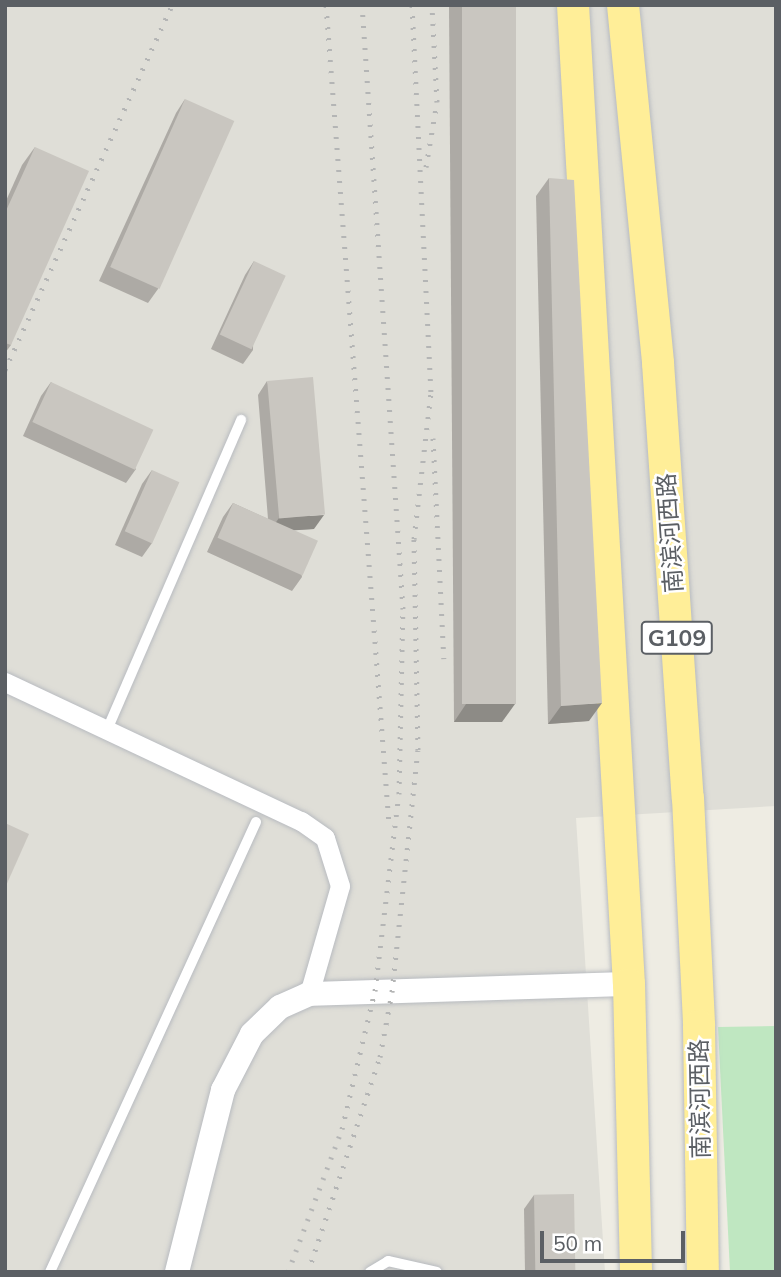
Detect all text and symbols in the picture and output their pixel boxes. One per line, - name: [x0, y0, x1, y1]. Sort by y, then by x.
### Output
- street label: 南滨河西路: [651, 472, 689, 594]
- road number: G109: [640, 618, 714, 658]
- street label: 南滨河西路: [685, 1039, 715, 1159]
- scale bar: [543, 1218, 688, 1262]
- text: 50 m: [553, 1230, 602, 1256]

